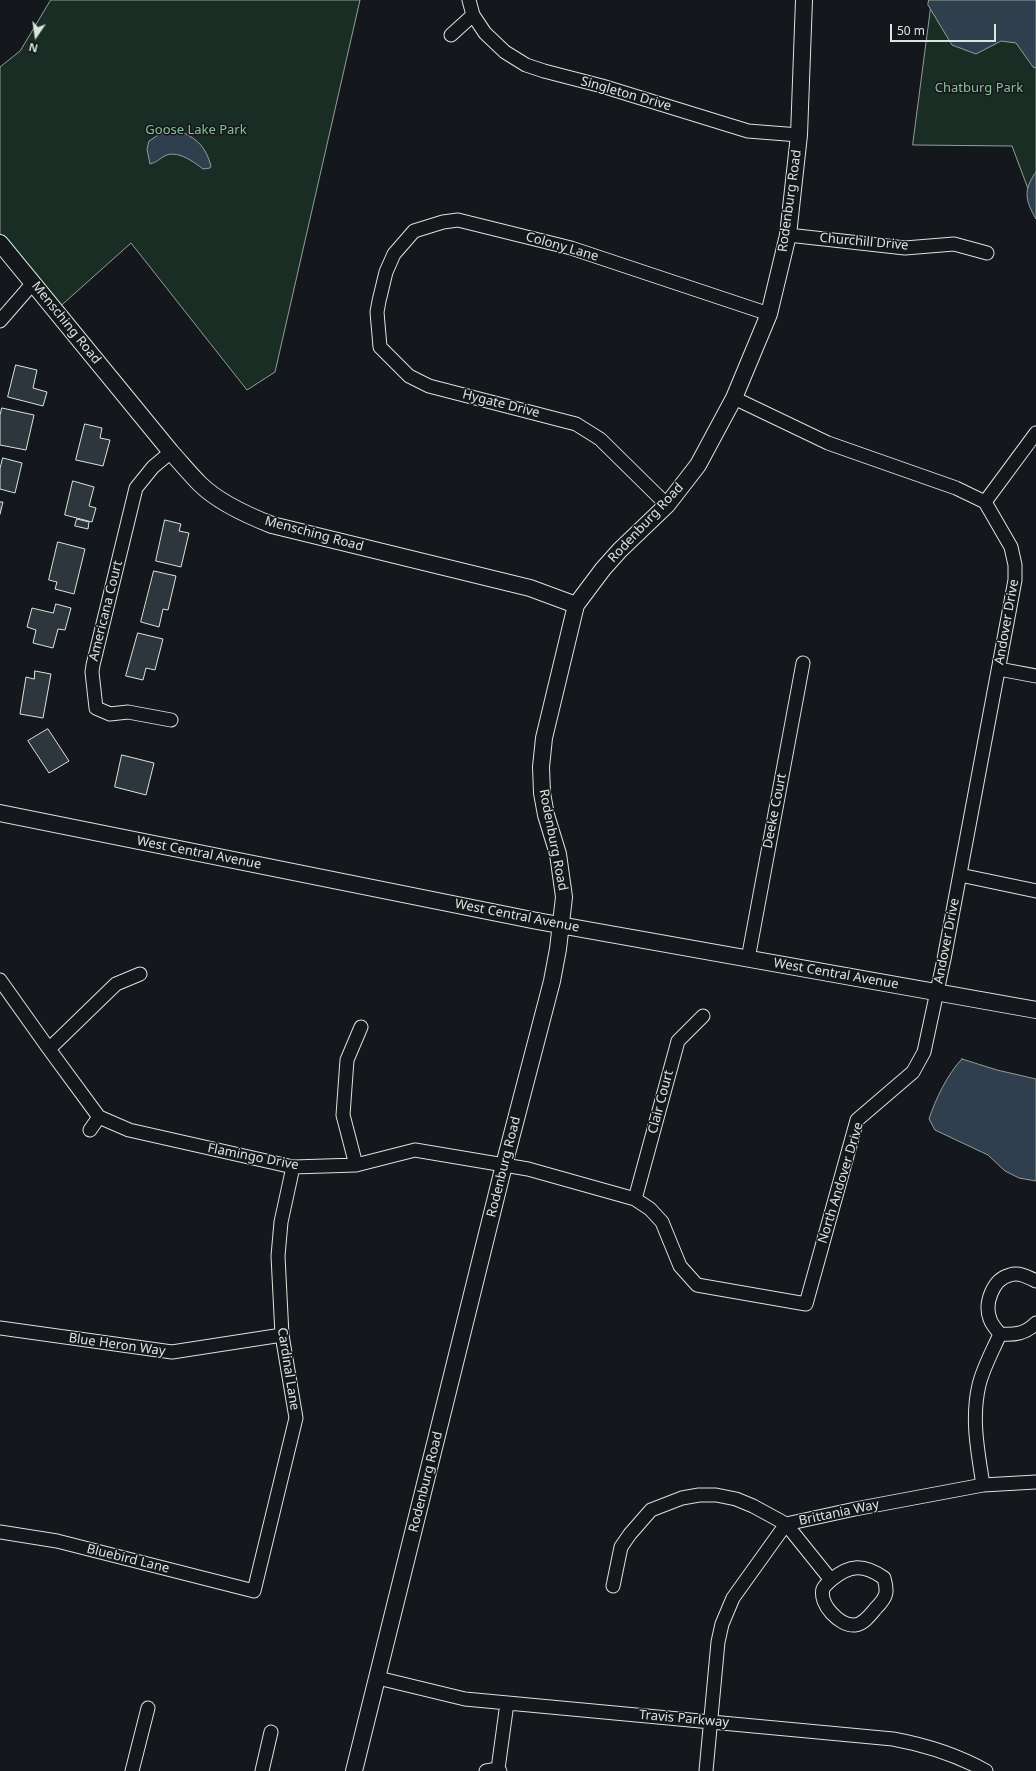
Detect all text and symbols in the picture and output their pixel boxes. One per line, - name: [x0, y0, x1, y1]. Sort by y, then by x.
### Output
- north arrow: [16, 16, 56, 56]
- scale bar: [892, 16, 998, 42]
- text: 50 m: [897, 22, 925, 39]
- text: N: [27, 40, 39, 56]
- street label: Singleton Drive: [579, 74, 673, 114]
- park label: Chatburg Park: [935, 80, 1023, 96]
- park label: Goose Lake Park: [145, 122, 247, 138]
- street label: Rodenburg Road: [775, 149, 805, 253]
- street label: Colony Lane: [524, 229, 600, 265]
- street label: Churchill Drive: [819, 230, 909, 254]
- street label: Mensching Road: [28, 279, 104, 367]
- street label: Hygate Drive: [461, 387, 541, 421]
- street label: Rodenburg Road: [605, 480, 687, 566]
- street label: Mensching Road: [263, 513, 365, 555]
- street label: Americana Court: [86, 559, 126, 663]
- street label: Andover Drive: [992, 578, 1022, 666]
- street label: Deeke Court: [760, 772, 790, 850]
- street label: Rodenburg Road: [535, 788, 571, 892]
- street label: West Central Avenue: [135, 833, 263, 873]
- street label: West Central Avenue: [453, 896, 581, 936]
- street label: Andover Drive: [931, 897, 963, 985]
- street label: West Central Avenue: [772, 955, 900, 993]
- street label: Clair Court: [645, 1069, 677, 1135]
- street label: Rodenburg Road: [484, 1115, 524, 1219]
- street label: North Andover Drive: [815, 1120, 867, 1246]
- street label: Flamingo Drive: [206, 1141, 300, 1173]
- street label: Cardinal Lane: [274, 1327, 302, 1411]
- street label: Blue Heron Way: [68, 1330, 166, 1360]
- street label: Rodenburg Road: [406, 1430, 446, 1534]
- street label: Brittania Way: [797, 1497, 881, 1529]
- street label: Bluebird Lane: [85, 1541, 171, 1577]
- street label: Travis Parkway: [638, 1707, 730, 1731]

